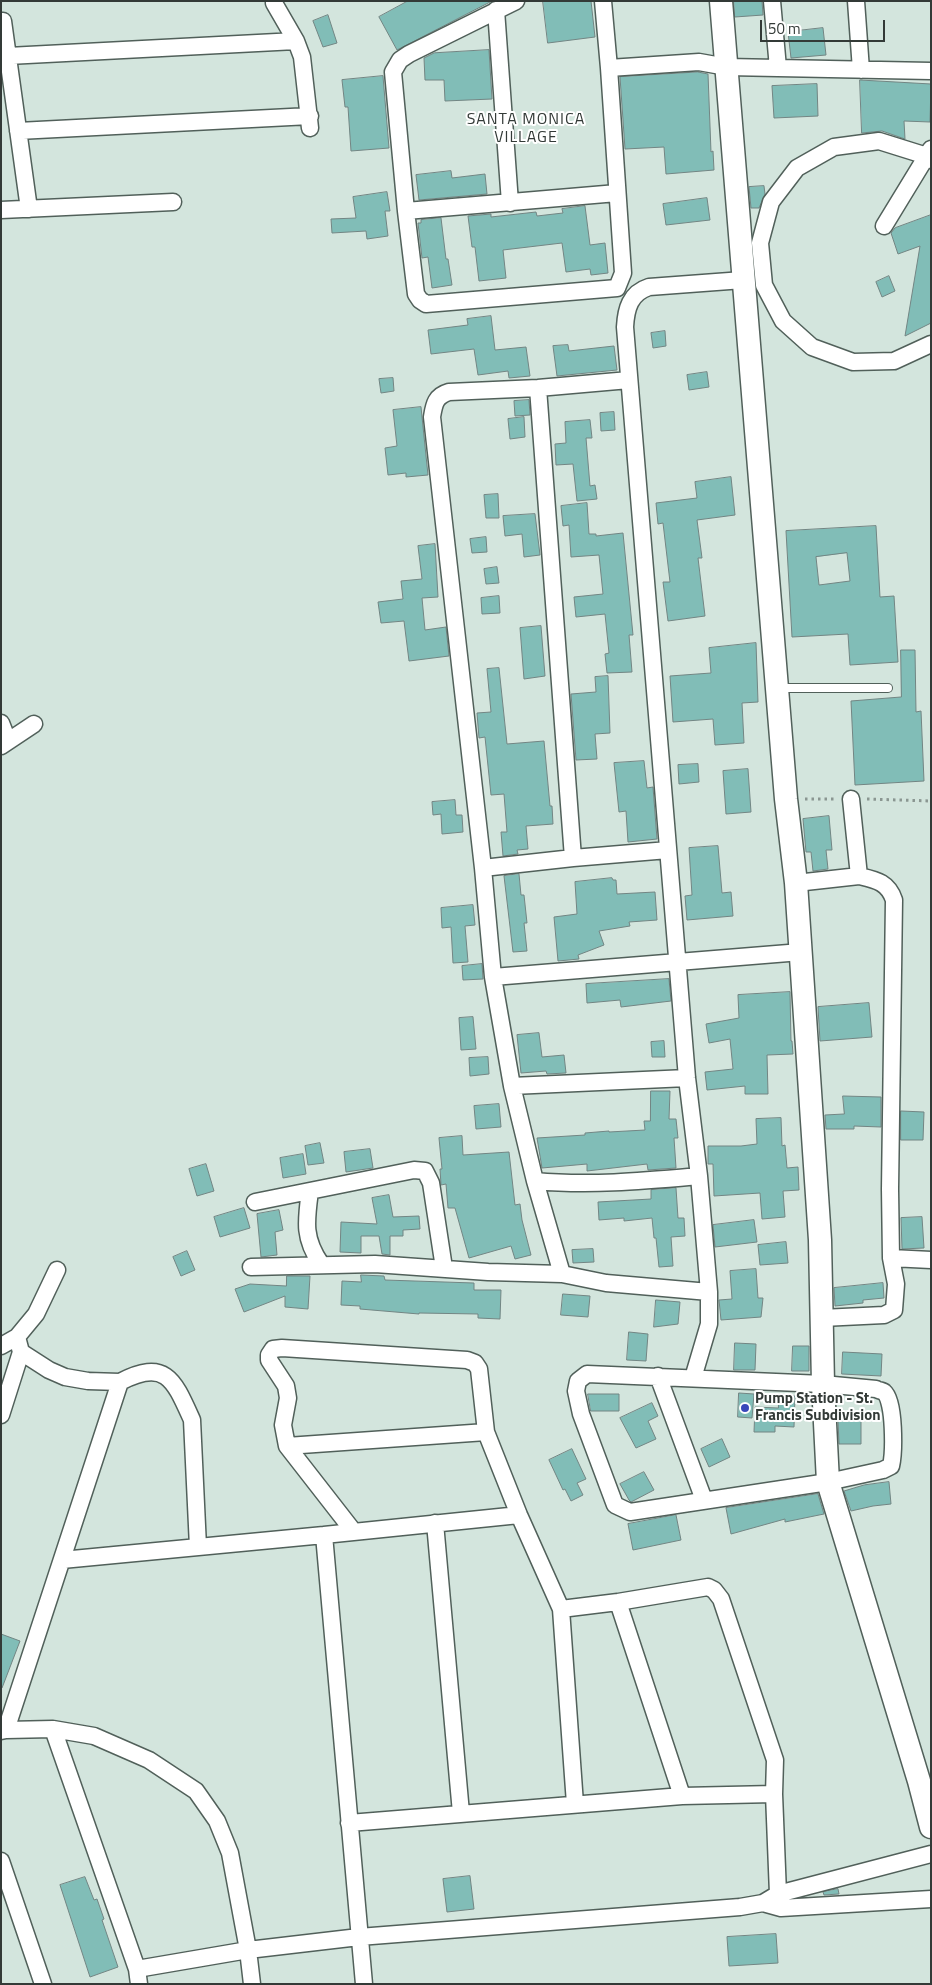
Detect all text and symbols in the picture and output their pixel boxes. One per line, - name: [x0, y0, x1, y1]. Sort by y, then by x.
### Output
- scale bar: [762, 10, 887, 42]
- text: 50 m: [768, 17, 801, 40]
- district label: SANTA MONICA VILLAGE: [465, 110, 587, 148]
- place label: Pump Station - St. Francis Subdivision: [755, 1390, 880, 1425]
- marker: Pump Station - St. Francis Subdivision: [739, 1402, 751, 1414]

